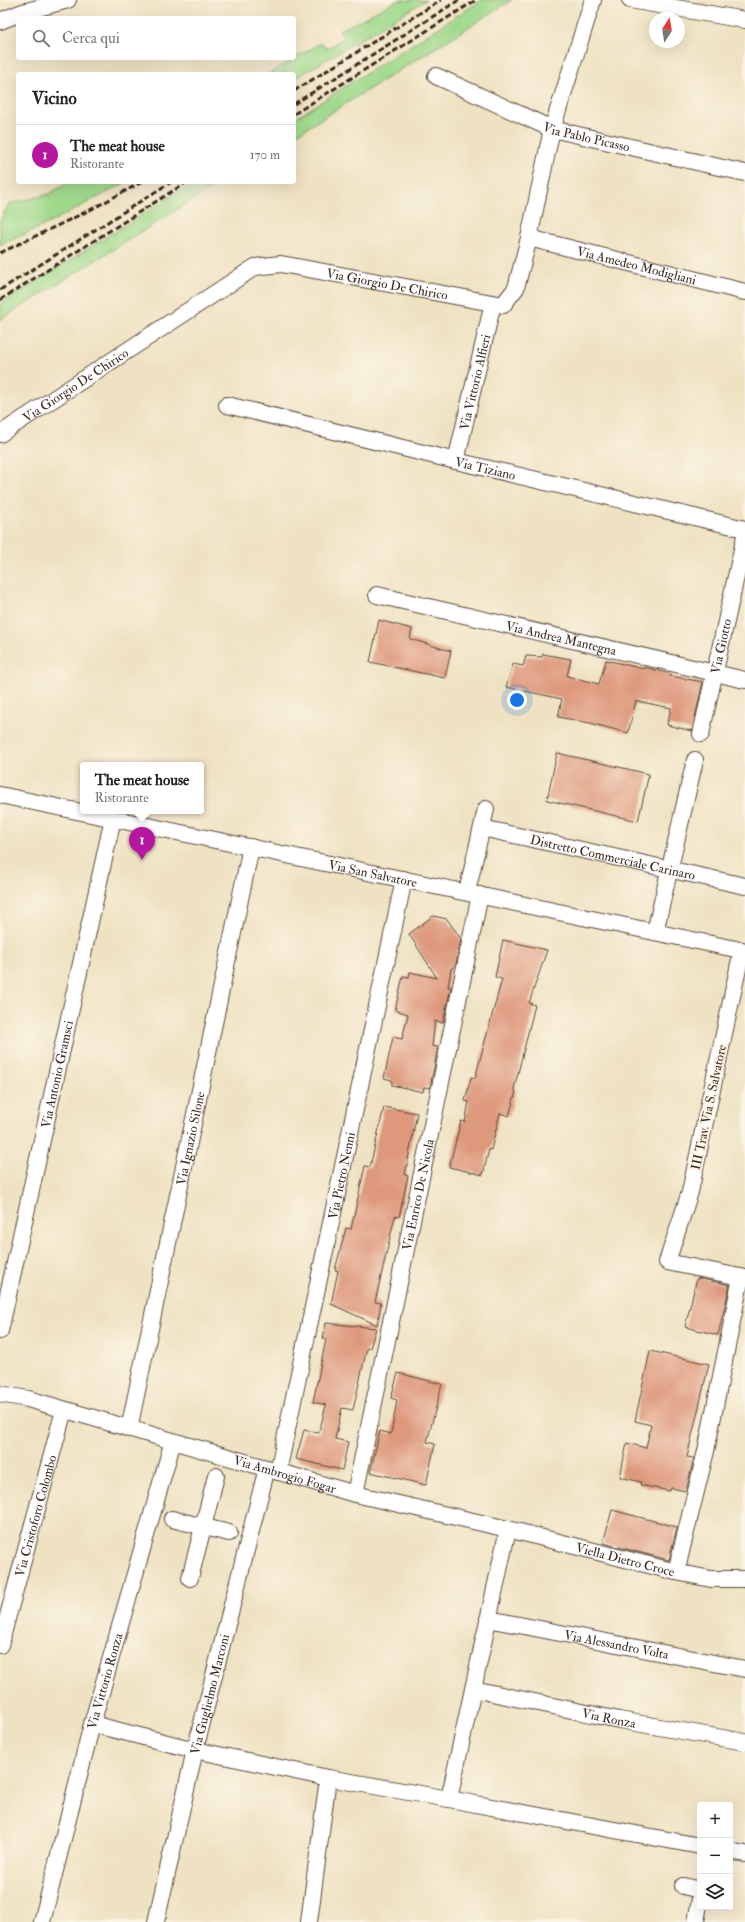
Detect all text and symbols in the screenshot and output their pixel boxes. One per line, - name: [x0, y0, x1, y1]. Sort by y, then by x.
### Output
- north arrow: [649, 12, 685, 48]
- search box: [16, 16, 296, 60]
- icon: search: [30, 27, 52, 49]
- text: Cerca qui: [62, 29, 120, 48]
- text: Vicino: [32, 88, 77, 109]
- street label: Via Pablo Picasso: [540, 119, 631, 156]
- text: The meat house: [70, 137, 165, 156]
- text: 1: [43, 147, 47, 163]
- text: 170 m: [250, 147, 280, 163]
- text: Ristorante: [70, 156, 124, 172]
- street label: Via Amedeo Modigliani: [575, 243, 698, 289]
- street label: Via Giorgio De Chirico: [325, 266, 449, 304]
- street label: Via Vittorio Alfieri: [457, 332, 494, 432]
- street label: Via Giorgio De Chirico: [20, 345, 132, 426]
- street label: Via Tiziano: [453, 454, 517, 484]
- street label: Via Giotto: [708, 617, 735, 675]
- street label: Via Andrea Mantegna: [504, 618, 618, 659]
- your location: [507, 690, 527, 710]
- popup: [80, 762, 204, 814]
- text: The meat house: [95, 771, 189, 790]
- text: Ristorante: [95, 790, 149, 806]
- pin: 1: [129, 827, 155, 860]
- street label: Distretto Commerciale Carinaro: [529, 832, 697, 884]
- street label: Via San Salvatore: [327, 857, 419, 891]
- street label: Via Antonio Gramsci: [38, 1019, 77, 1130]
- street label: III Trav. Via S. Salvatore: [688, 1043, 730, 1171]
- street label: Via Ignazio Silone: [173, 1090, 209, 1187]
- street label: Via Pietro Nenni: [325, 1130, 359, 1221]
- street label: Via Enrico De Nicola: [399, 1137, 438, 1252]
- street label: Via Ambrogio Fogar: [232, 1452, 338, 1497]
- street label: Via Cristoforo Colombo: [12, 1453, 60, 1579]
- street label: Viella Dietro Croce: [574, 1540, 677, 1580]
- street label: Via Alessandro Volta: [563, 1627, 671, 1663]
- street label: Via Vittorio Ronza: [84, 1631, 127, 1731]
- street label: Via Guglielmo Marconi: [187, 1632, 233, 1756]
- street label: Via Ronza: [580, 1705, 638, 1732]
- map controls: [697, 1802, 733, 1910]
- button: +: [697, 1802, 733, 1838]
- button: −: [697, 1838, 733, 1874]
- button: layers: [697, 1874, 733, 1910]

